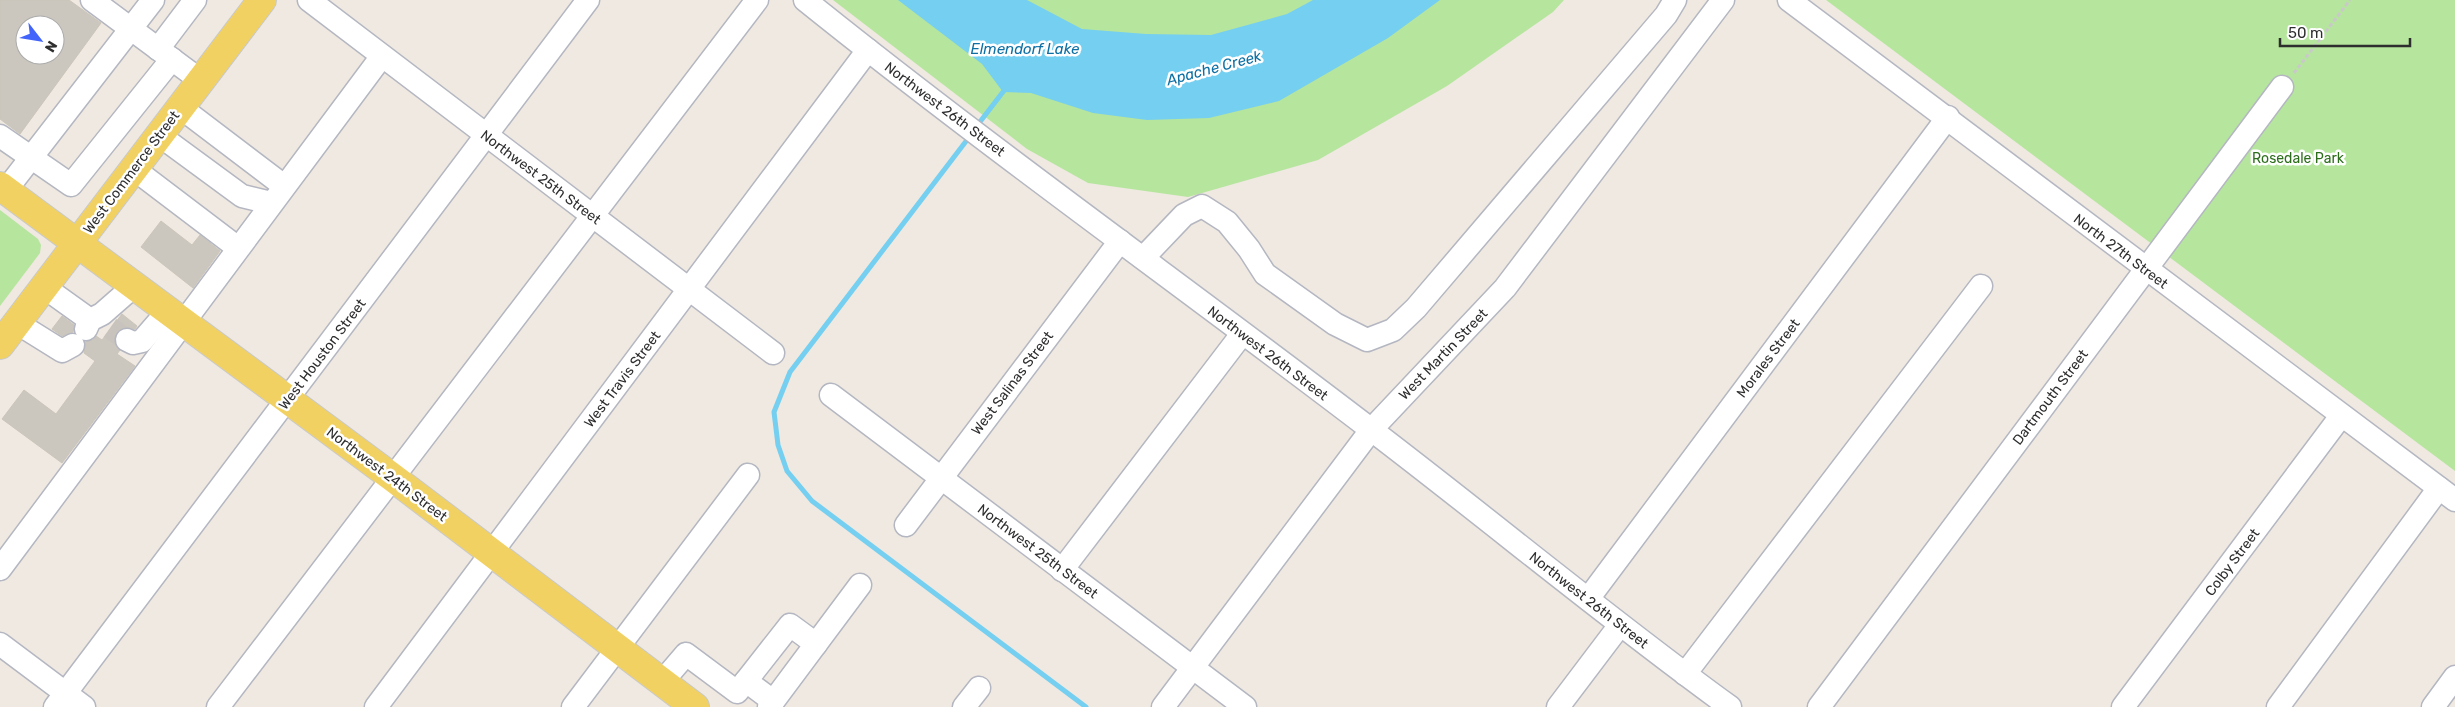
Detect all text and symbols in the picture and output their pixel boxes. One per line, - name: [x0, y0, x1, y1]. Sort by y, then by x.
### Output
- north arrow: [15, 15, 65, 65]
- scale bar: [2280, 15, 2410, 47]
- text: 50 m: [2288, 24, 2323, 42]
- text: N: [41, 38, 61, 55]
- water label: Elmendorf Lake: [971, 40, 1080, 58]
- water label: Apache Creek: [1164, 47, 1264, 90]
- street label: Northwest 26th Street: [881, 59, 1009, 161]
- street label: West Commerce Street: [80, 107, 184, 237]
- street label: Northwest 25th Street: [477, 127, 605, 229]
- park label: Rosedale Park: [2252, 150, 2345, 167]
- street label: North 27th Street: [2070, 210, 2172, 293]
- street label: West Houston Street: [275, 295, 370, 413]
- street label: Northwest 26th Street: [1204, 303, 1332, 405]
- street label: West Martin Street: [1395, 305, 1492, 403]
- street label: Morales Street: [1733, 315, 1804, 401]
- street label: West Travis Street: [581, 327, 665, 431]
- street label: West Salinas Street: [968, 328, 1057, 438]
- street label: Dartmouth Street: [2009, 346, 2092, 448]
- street label: Northwest 24th Street: [323, 424, 451, 526]
- street label: Northwest 25th Street: [974, 501, 1102, 603]
- street label: Colby Street: [2202, 525, 2264, 599]
- street label: Northwest 26th Street: [1526, 549, 1652, 652]

